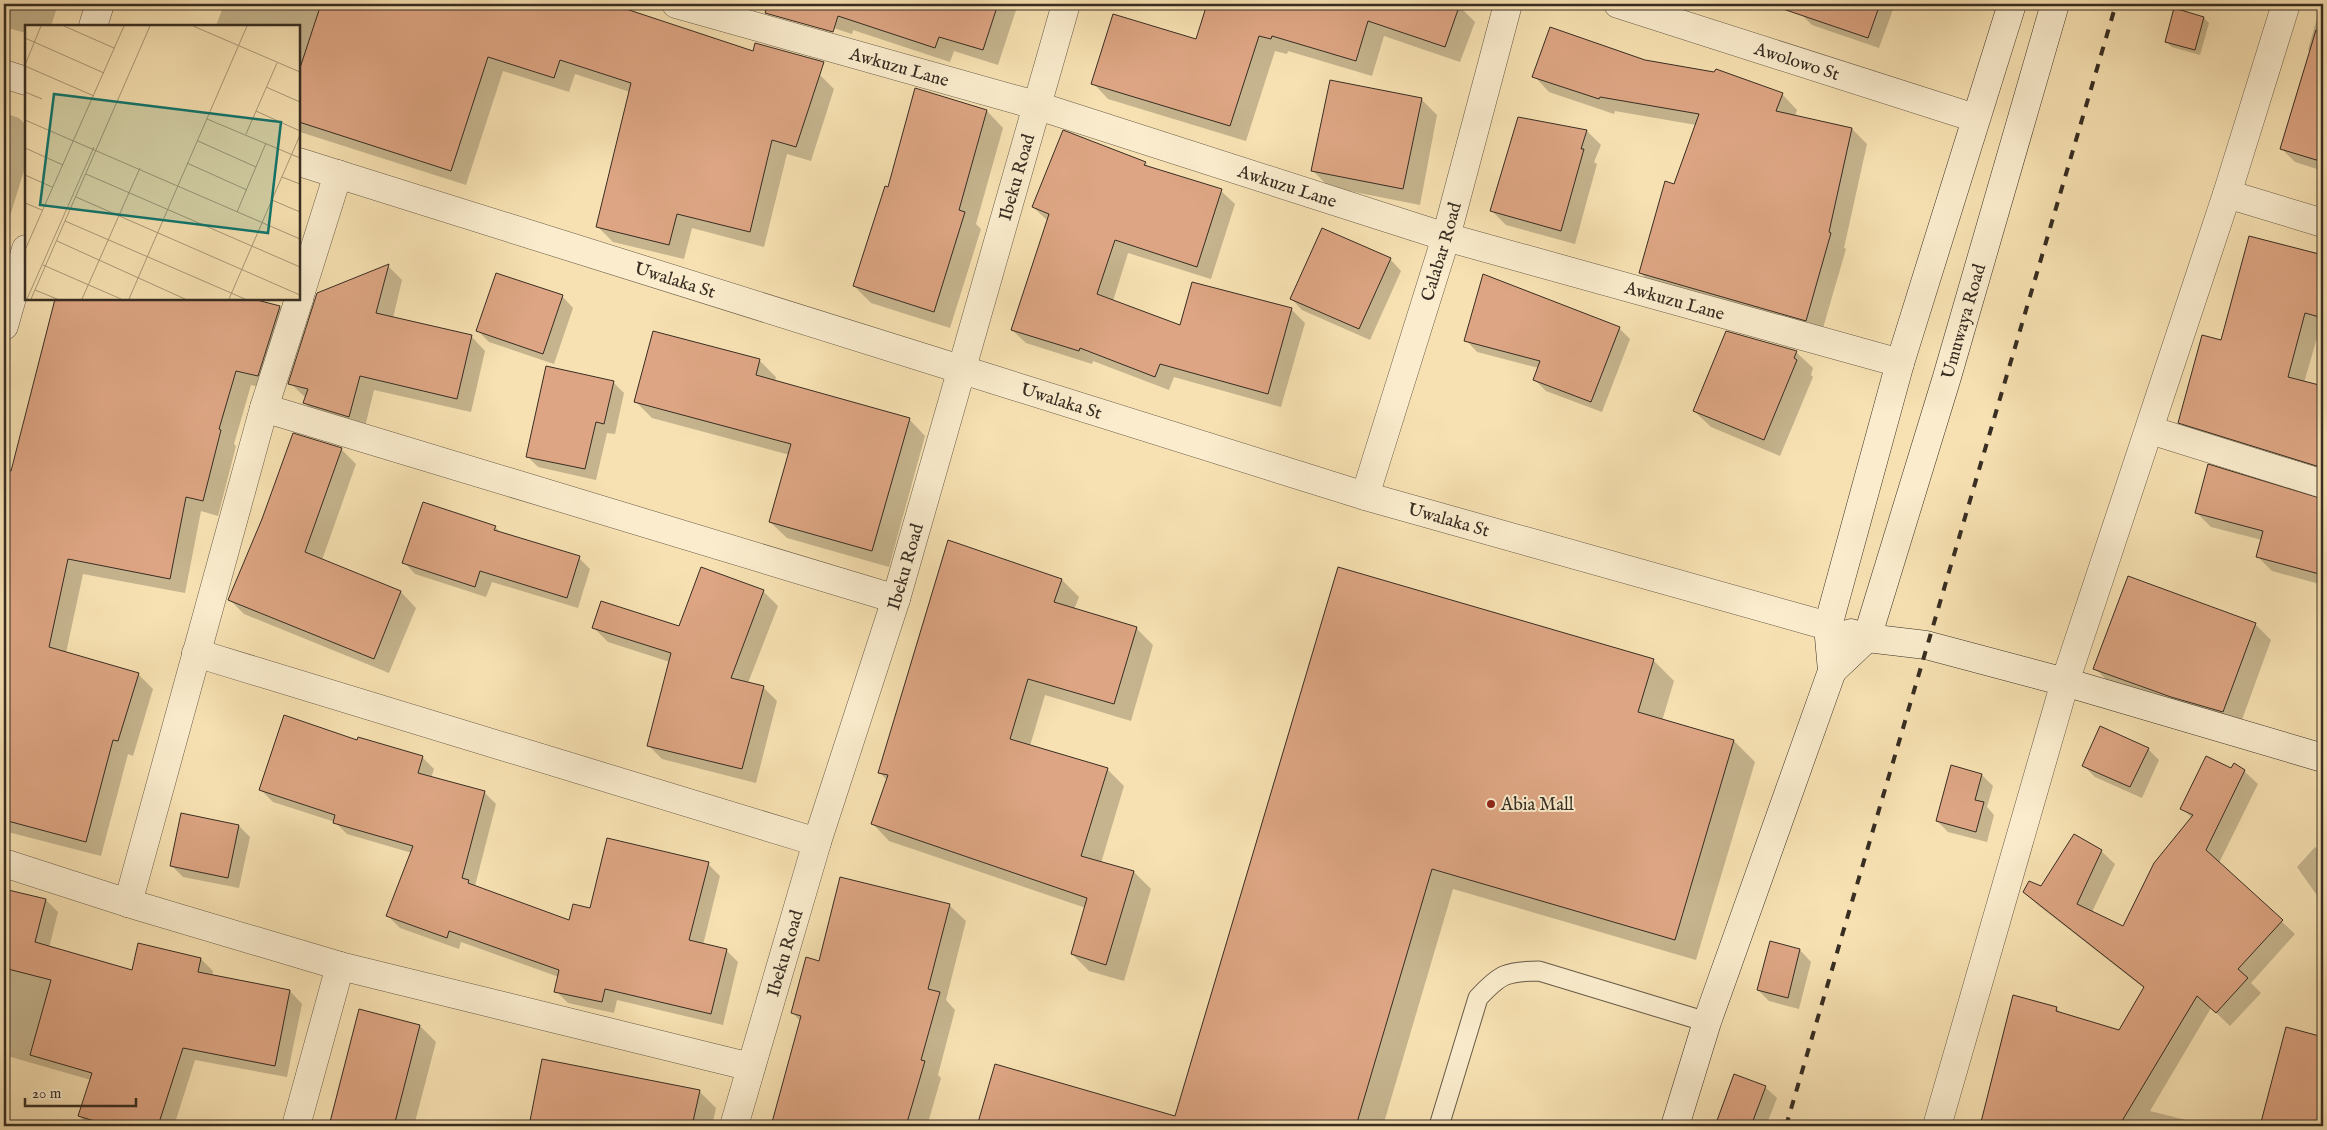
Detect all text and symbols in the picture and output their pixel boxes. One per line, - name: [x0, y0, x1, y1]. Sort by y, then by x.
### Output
- inset map: [25, 25, 300, 300]
- street label: Awolowo St: [1750, 38, 1842, 87]
- street label: Awkuzu Lane: [846, 43, 951, 93]
- street label: Ibeku Road: [995, 131, 1041, 224]
- street label: Awkuzu Lane: [1234, 161, 1339, 214]
- street label: Calabar Road: [1417, 200, 1468, 304]
- street label: Uwalaka St: [631, 258, 718, 305]
- street label: Umuwaya Road: [1937, 261, 1992, 382]
- street label: Awkuzu Lane: [1621, 277, 1727, 327]
- street label: Uwalaka St: [1018, 379, 1104, 426]
- street label: Uwalaka St: [1405, 499, 1492, 543]
- street label: Ibeku Road: [883, 521, 930, 614]
- place label: Abia Mall: [1500, 794, 1574, 817]
- marker: Abia Mall: [1485, 798, 1497, 810]
- street label: Ibeku Road: [762, 907, 810, 1000]
- scale bar: [25, 1075, 136, 1107]
- text: 20 m: [32, 1084, 62, 1103]

